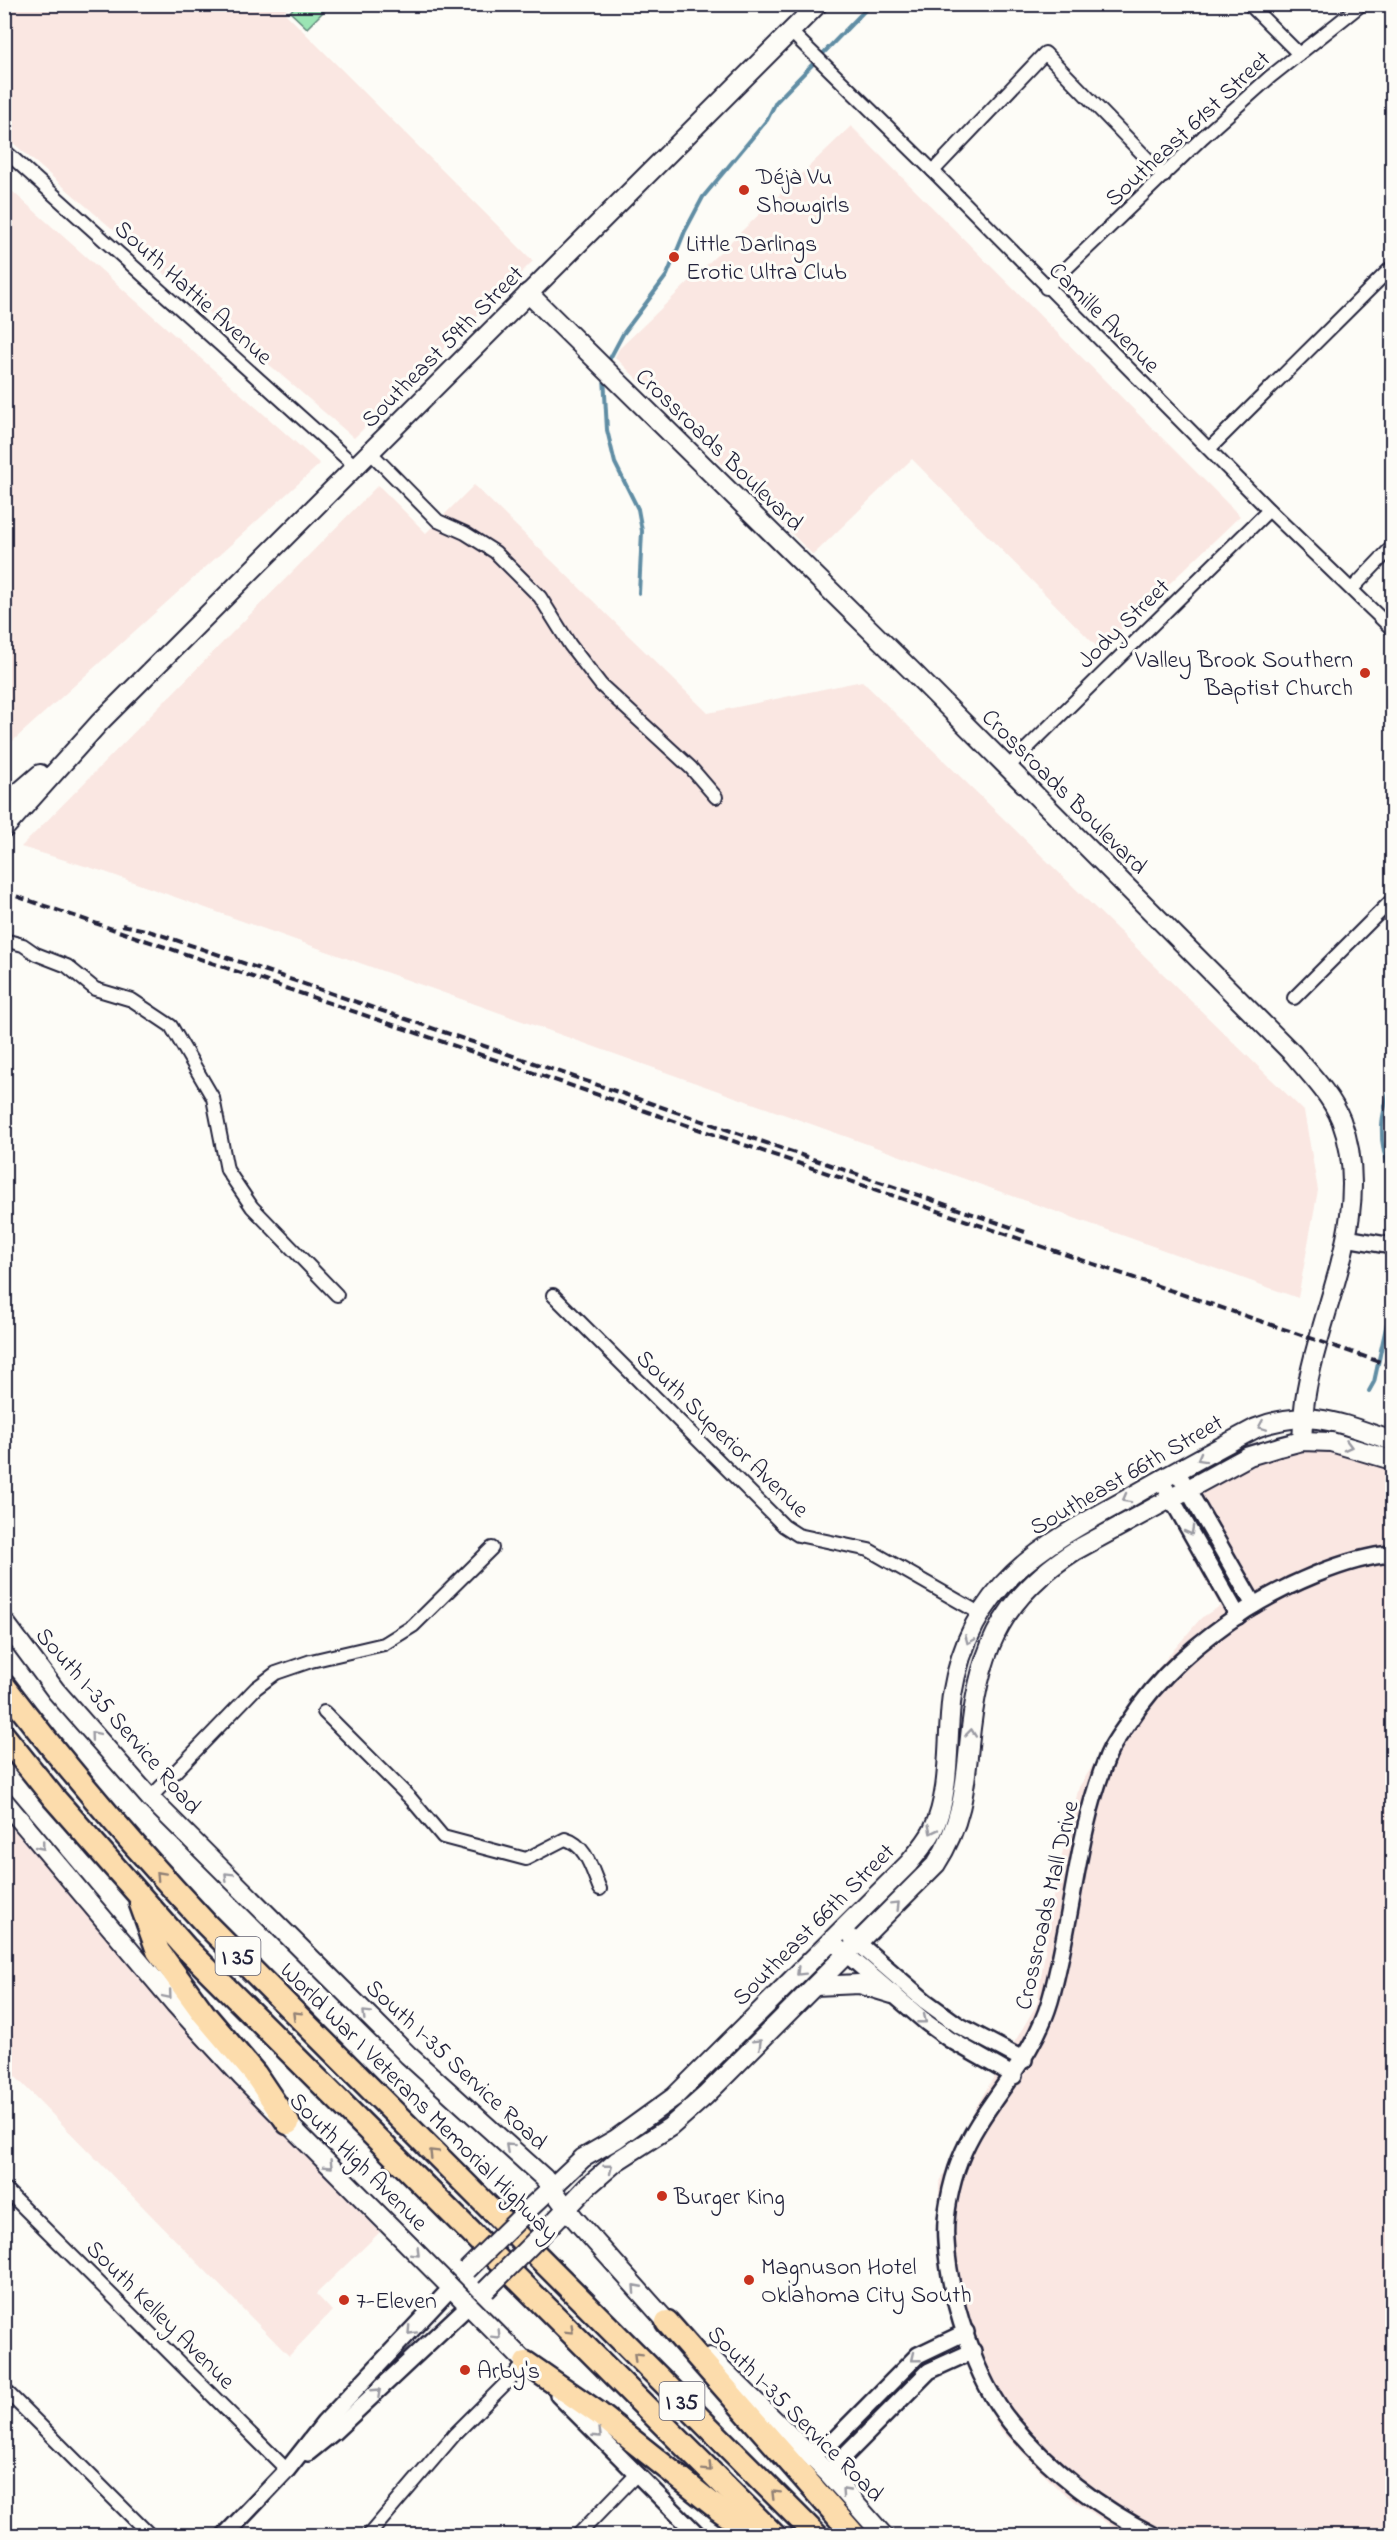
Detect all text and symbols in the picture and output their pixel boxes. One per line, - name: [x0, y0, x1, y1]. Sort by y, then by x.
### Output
- street label: Southeast 61st Street: [1098, 43, 1280, 216]
- place label: Déjà Vu Showgirls: [755, 161, 850, 224]
- marker: Déjà Vu Showgirls: [737, 183, 751, 197]
- street label: South Hattie Avenue: [105, 213, 280, 375]
- place label: Little Darlings Erotic Ultra Club: [686, 228, 847, 291]
- marker: Little Darlings Erotic Ultra Club: [667, 250, 681, 264]
- street label: Camille Avenue: [1039, 255, 1167, 383]
- street label: Southeast 59th Street: [354, 258, 533, 437]
- street label: Crossroads Boulevard: [626, 361, 811, 541]
- street label: Jody Street: [1070, 571, 1180, 679]
- place label: Valley Brook Southern Baptist Church: [1134, 644, 1353, 707]
- marker: Valley Brook Southern Baptist Church: [1358, 666, 1372, 680]
- street label: Crossroads Boulevard: [972, 702, 1155, 884]
- street label: South Superior Avenue: [627, 1343, 816, 1527]
- street label: Southeast 66th Street: [1024, 1406, 1230, 1546]
- one-way arrow: [1258, 1419, 1269, 1431]
- one-way arrow: [1342, 1439, 1353, 1451]
- one-way arrow: [1197, 1451, 1207, 1462]
- one-way arrow: [1122, 1492, 1132, 1503]
- one-way arrow: [1183, 1525, 1194, 1535]
- street label: South I-35 Service Road: [26, 1620, 209, 1823]
- one-way arrow: [964, 1633, 976, 1644]
- one-way arrow: [964, 1729, 977, 1738]
- one-way arrow: [90, 1731, 101, 1742]
- street label: Crossroads Mall Drive: [1007, 1797, 1090, 2014]
- one-way arrow: [927, 1823, 939, 1834]
- street label: Southeast 66th Street: [725, 1836, 904, 2015]
- one-way arrow: [34, 1839, 45, 1850]
- one-way arrow: [156, 1871, 167, 1881]
- one-way arrow: [225, 1872, 236, 1883]
- one-way arrow: [889, 1902, 900, 1913]
- road number: I 35: [216, 1937, 260, 1975]
- street label: World War I Veterans Memorial Highway: [270, 1955, 566, 2251]
- one-way arrow: [796, 1965, 806, 1976]
- street label: South I-35 Service Road: [356, 1972, 555, 2160]
- one-way arrow: [160, 1988, 171, 1999]
- one-way arrow: [362, 2010, 373, 2020]
- one-way arrow: [292, 2011, 303, 2022]
- one-way arrow: [916, 2013, 927, 2024]
- one-way arrow: [750, 2039, 761, 2050]
- street label: South High Avenue: [280, 2085, 435, 2240]
- one-way arrow: [505, 2143, 515, 2154]
- one-way arrow: [430, 2149, 440, 2160]
- one-way arrow: [322, 2158, 332, 2169]
- one-way arrow: [602, 2164, 613, 2175]
- place label: Burger King: [673, 2181, 785, 2216]
- marker: Burger King: [655, 2189, 669, 2203]
- street label: South Kelley Avenue: [76, 2233, 242, 2399]
- one-way arrow: [409, 2246, 420, 2256]
- place label: Magnuson Hotel Oklahoma City South: [761, 2251, 972, 2315]
- marker: Magnuson Hotel Oklahoma City South: [742, 2273, 756, 2287]
- one-way arrow: [632, 2284, 643, 2294]
- place label: 7-Eleven: [356, 2285, 437, 2320]
- marker: 7-Eleven: [337, 2293, 351, 2307]
- street label: South I-35 Service Road: [698, 2318, 891, 2512]
- one-way arrow: [407, 2323, 418, 2334]
- one-way arrow: [563, 2323, 574, 2334]
- one-way arrow: [490, 2328, 501, 2338]
- one-way arrow: [911, 2351, 922, 2362]
- one-way arrow: [634, 2353, 645, 2364]
- place label: Arby's: [477, 2355, 540, 2391]
- marker: Arby's: [458, 2363, 472, 2377]
- road number: I 35: [660, 2382, 704, 2420]
- one-way arrow: [370, 2388, 380, 2399]
- one-way arrow: [590, 2426, 601, 2437]
- one-way arrow: [701, 2461, 711, 2472]
- one-way arrow: [841, 2488, 852, 2499]
- one-way arrow: [772, 2491, 783, 2502]

